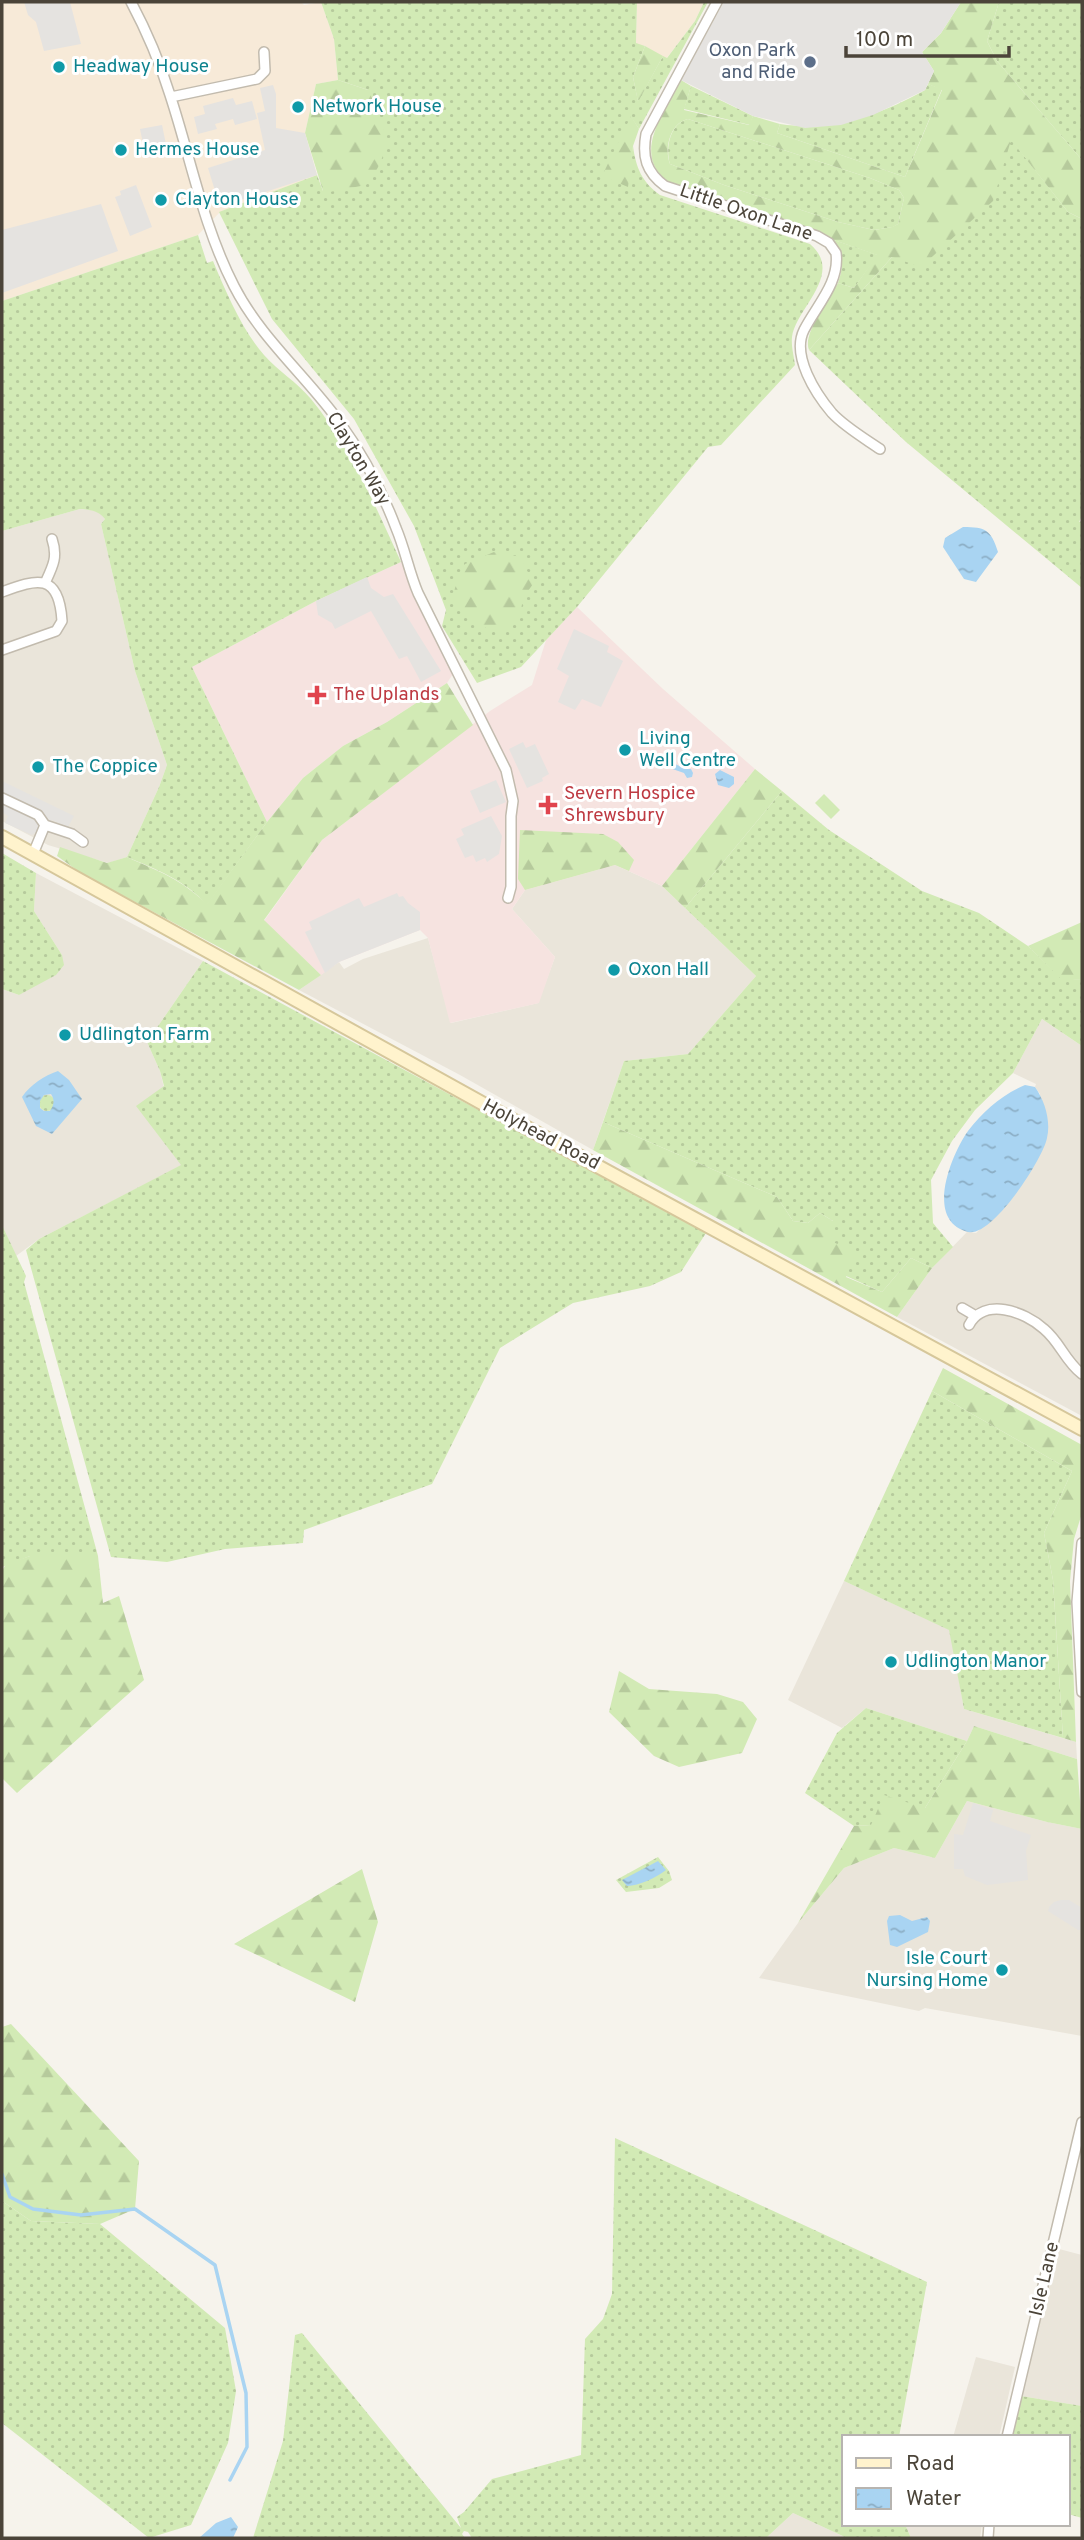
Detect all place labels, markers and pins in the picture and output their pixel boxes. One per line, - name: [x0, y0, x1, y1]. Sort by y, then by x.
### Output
- place label: Oxon Park and Ride: [709, 39, 796, 85]
- marker: Oxon Park and Ride: [802, 54, 818, 70]
- place label: Headway House: [73, 55, 209, 79]
- marker: Headway House: [51, 59, 67, 75]
- place label: Network House: [312, 95, 442, 119]
- marker: Network House: [290, 99, 306, 115]
- place label: Hermes House: [135, 138, 259, 162]
- marker: Hermes House: [113, 142, 129, 158]
- place label: Clayton House: [175, 188, 299, 212]
- marker: Clayton House: [153, 192, 169, 208]
- place label: The Uplands: [333, 683, 439, 707]
- marker: The Uplands: [307, 685, 327, 705]
- place label: Living Well Centre: [639, 727, 736, 773]
- marker: Living Well Centre: [617, 742, 633, 758]
- place label: The Coppice: [52, 755, 158, 779]
- marker: The Coppice: [30, 759, 46, 775]
- place label: Severn Hospice Shrewsbury: [564, 782, 695, 828]
- marker: Severn Hospice Shrewsbury: [538, 795, 558, 815]
- place label: Oxon Hall: [628, 958, 709, 982]
- marker: Oxon Hall: [606, 962, 622, 978]
- place label: Udlington Farm: [79, 1023, 210, 1047]
- marker: Udlington Farm: [57, 1027, 73, 1043]
- place label: Udlington Manor: [905, 1650, 1047, 1674]
- marker: Udlington Manor: [883, 1654, 899, 1670]
- place label: Isle Court Nursing Home: [866, 1947, 988, 1993]
- marker: Isle Court Nursing Home: [994, 1962, 1010, 1978]

